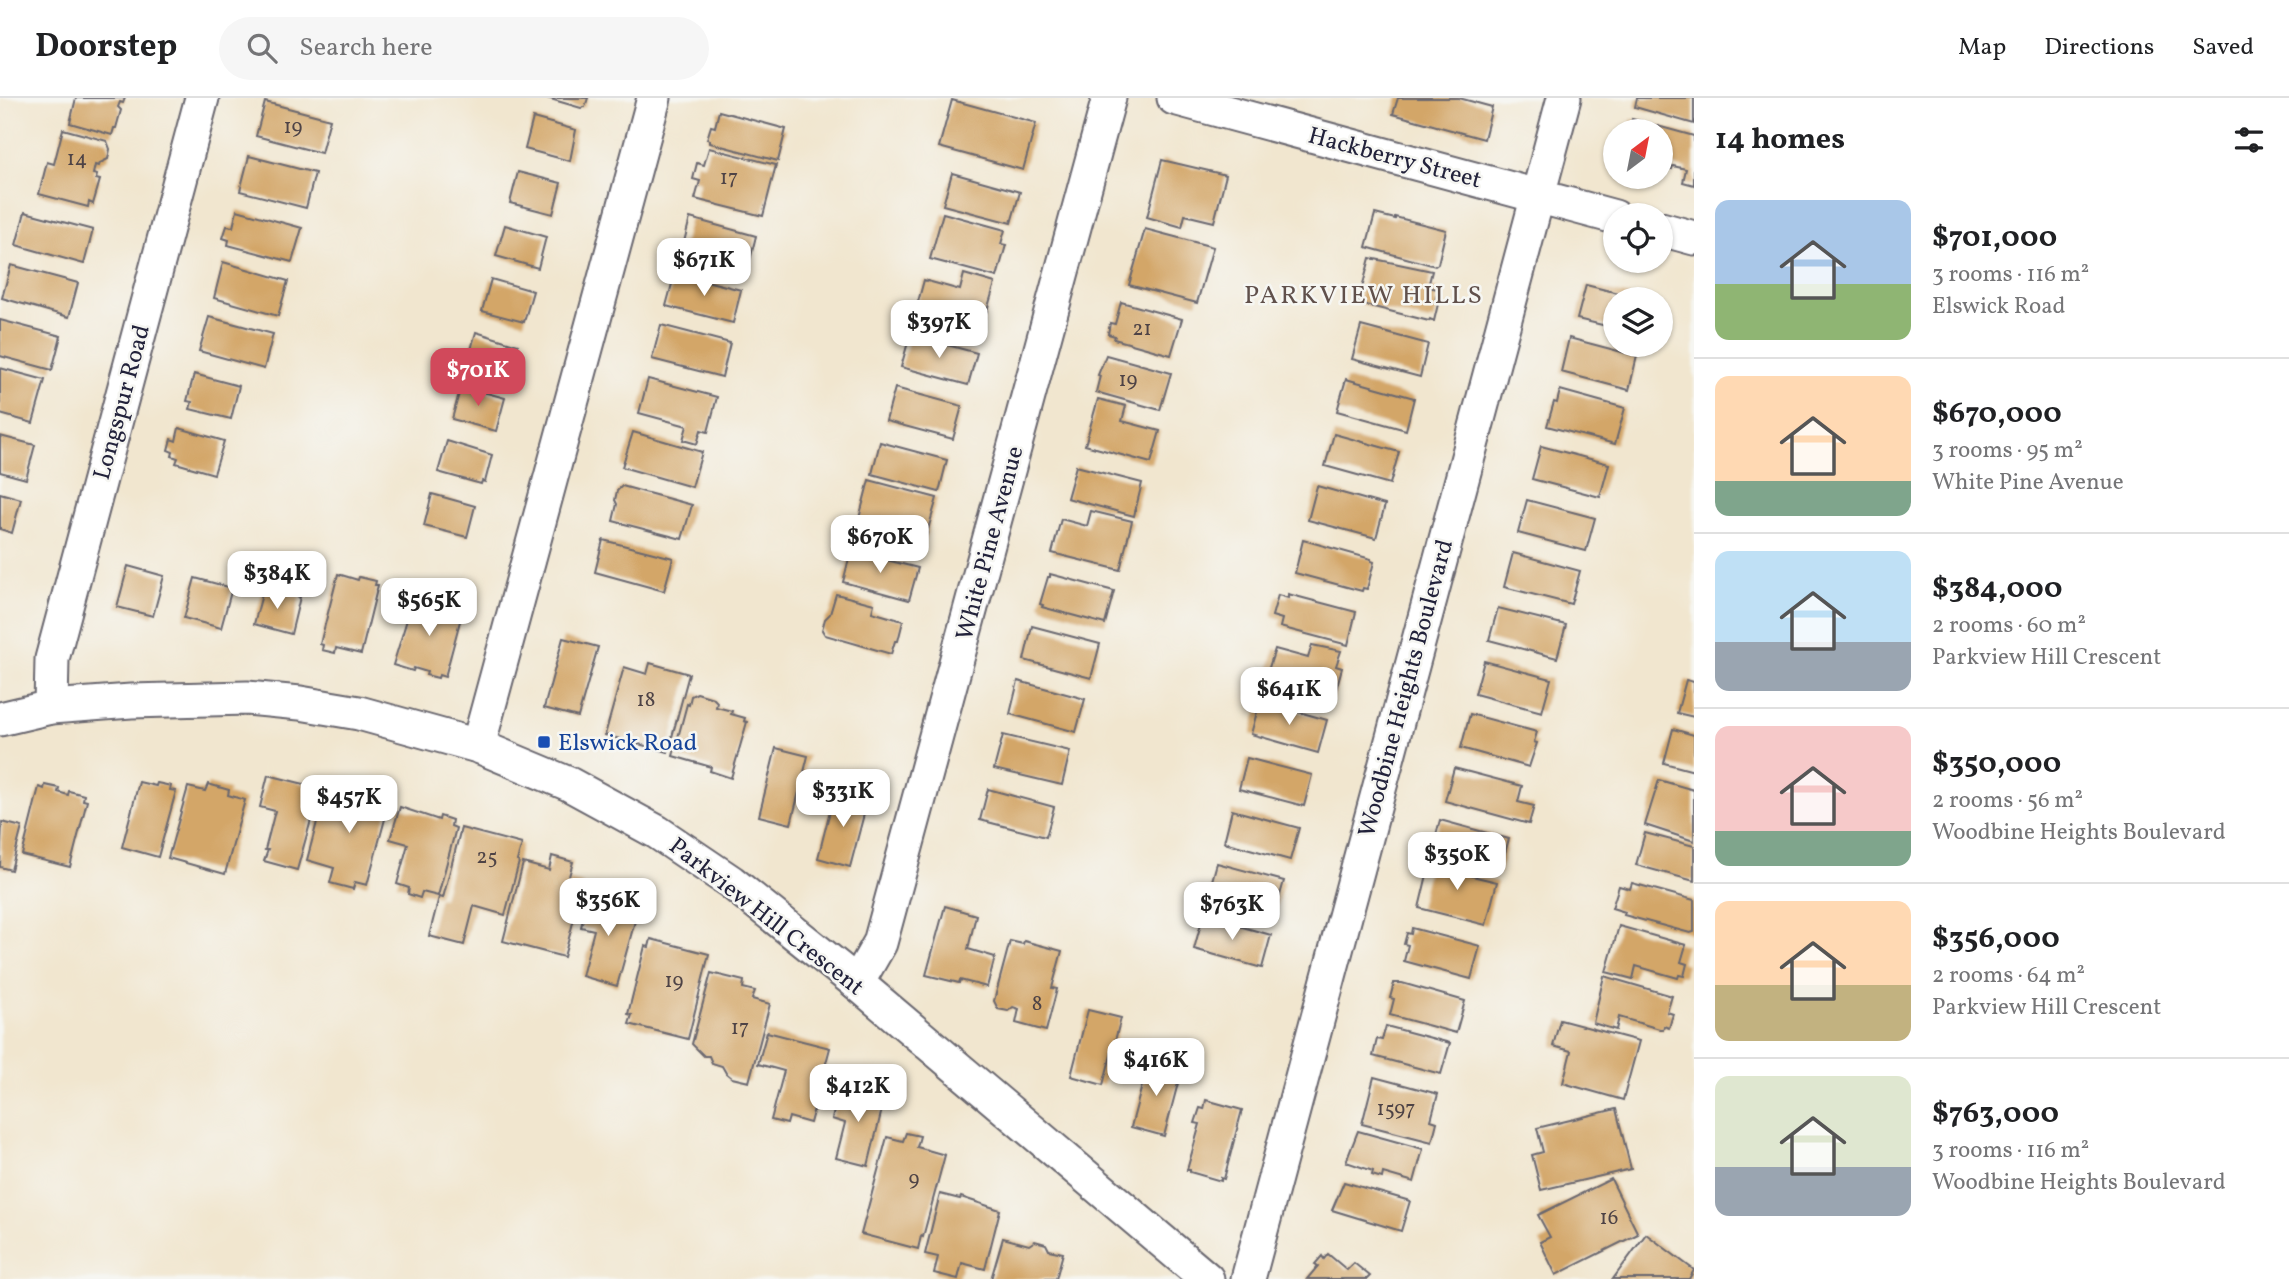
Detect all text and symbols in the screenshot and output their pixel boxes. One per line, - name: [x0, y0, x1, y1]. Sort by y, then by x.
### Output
- search box: [219, 17, 709, 80]
- text: Doorstep: [35, 25, 177, 71]
- icon: search: [243, 29, 281, 67]
- text: Search here: [299, 30, 433, 66]
- text: Map: [1958, 31, 2006, 65]
- text: Directions: [2044, 31, 2154, 65]
- text: Saved: [2192, 31, 2254, 65]
- house number: 19: [283, 113, 303, 142]
- street label: Hackberry Street: [1304, 119, 1485, 198]
- north arrow: [1603, 119, 1673, 189]
- map controls: [1603, 119, 1673, 357]
- text: 14 homes: [1715, 119, 1845, 161]
- icon: filters: [2230, 121, 2268, 159]
- house number: 14: [67, 145, 87, 174]
- house number: 17: [720, 164, 738, 193]
- button: locate: [1603, 203, 1673, 273]
- text: $701,000: [1932, 217, 2057, 259]
- icon: home: [1771, 228, 1855, 312]
- pin: $671K: [655, 238, 753, 298]
- text: $671K: [673, 245, 735, 277]
- text: 3 rooms · 116 m²: [1932, 259, 2089, 291]
- district label: PARKVIEW HILLS: [1244, 278, 1484, 314]
- button: layers: [1603, 287, 1673, 357]
- text: Elswick Road: [1932, 291, 2066, 323]
- pin: $397K: [890, 300, 988, 360]
- text: $397K: [907, 307, 971, 339]
- house number: 21: [1132, 315, 1152, 344]
- street label: Longspur Road: [86, 321, 160, 484]
- pin: $701K: [429, 348, 527, 408]
- text: $701K: [446, 355, 510, 387]
- house number: 19: [1118, 366, 1138, 395]
- text: $670,000: [1932, 393, 2062, 435]
- icon: home: [1771, 404, 1855, 488]
- text: 3 rooms · 95 m²: [1932, 435, 2083, 467]
- street label: White Pine Avenue: [949, 443, 1033, 644]
- text: White Pine Avenue: [1932, 467, 2124, 499]
- pin: $670K: [831, 516, 929, 575]
- text: $670K: [847, 522, 913, 554]
- street label: Woodbine Heights Boulevard: [1351, 536, 1463, 841]
- pin: $384K: [228, 552, 326, 611]
- text: $384K: [243, 558, 311, 590]
- text: $384,000: [1932, 568, 2063, 610]
- pin: $565K: [380, 578, 478, 638]
- icon: home: [1771, 579, 1855, 663]
- text: $565K: [397, 585, 461, 617]
- text: 2 rooms · 60 m²: [1932, 610, 2086, 642]
- text: Parkview Hill Crescent: [1932, 642, 2161, 674]
- pin: $641K: [1240, 668, 1338, 727]
- text: $641K: [1257, 674, 1321, 706]
- house number: 18: [637, 686, 655, 715]
- place label: Elswick Road: [558, 727, 697, 761]
- marker: Elswick Road: [536, 734, 552, 750]
- text: $350,000: [1932, 743, 2061, 785]
- icon: home: [1771, 754, 1855, 838]
- pin: $331K: [794, 770, 892, 829]
- pin: $457K: [300, 776, 398, 835]
- text: $331K: [812, 776, 874, 808]
- text: $457K: [316, 782, 382, 814]
- text: 2 rooms · 56 m²: [1932, 785, 2083, 817]
- text: Woodbine Heights Boulevard: [1932, 817, 2226, 849]
- street label: Parkview Hill Crescent: [661, 830, 871, 1005]
- pin: $350K: [1408, 832, 1506, 892]
- text: $350K: [1424, 839, 1490, 871]
- house number: 25: [476, 843, 498, 872]
- pin: $356K: [559, 878, 657, 938]
- pin: $763K: [1183, 882, 1281, 942]
- text: $356K: [576, 885, 640, 917]
- text: $763K: [1200, 889, 1264, 921]
- text: $356,000: [1932, 918, 2060, 960]
- icon: home: [1771, 929, 1855, 1013]
- text: 2 rooms · 64 m²: [1932, 960, 2085, 992]
- house number: 19: [664, 967, 684, 996]
- house number: 8: [1032, 990, 1042, 1019]
- text: Parkview Hill Crescent: [1932, 992, 2161, 1024]
- house number: 17: [731, 1014, 749, 1043]
- pin: $416K: [1107, 1038, 1205, 1098]
- text: $416K: [1123, 1045, 1189, 1077]
- pin: $412K: [809, 1065, 907, 1124]
- text: $412K: [826, 1071, 890, 1103]
- text: $763,000: [1932, 1093, 2059, 1135]
- house number: 1597: [1377, 1095, 1415, 1124]
- icon: home: [1771, 1104, 1855, 1188]
- text: 3 rooms · 116 m²: [1932, 1135, 2089, 1167]
- house number: 9: [909, 1165, 920, 1194]
- text: Woodbine Heights Boulevard: [1932, 1167, 2226, 1199]
- house number: 16: [1600, 1204, 1618, 1233]

